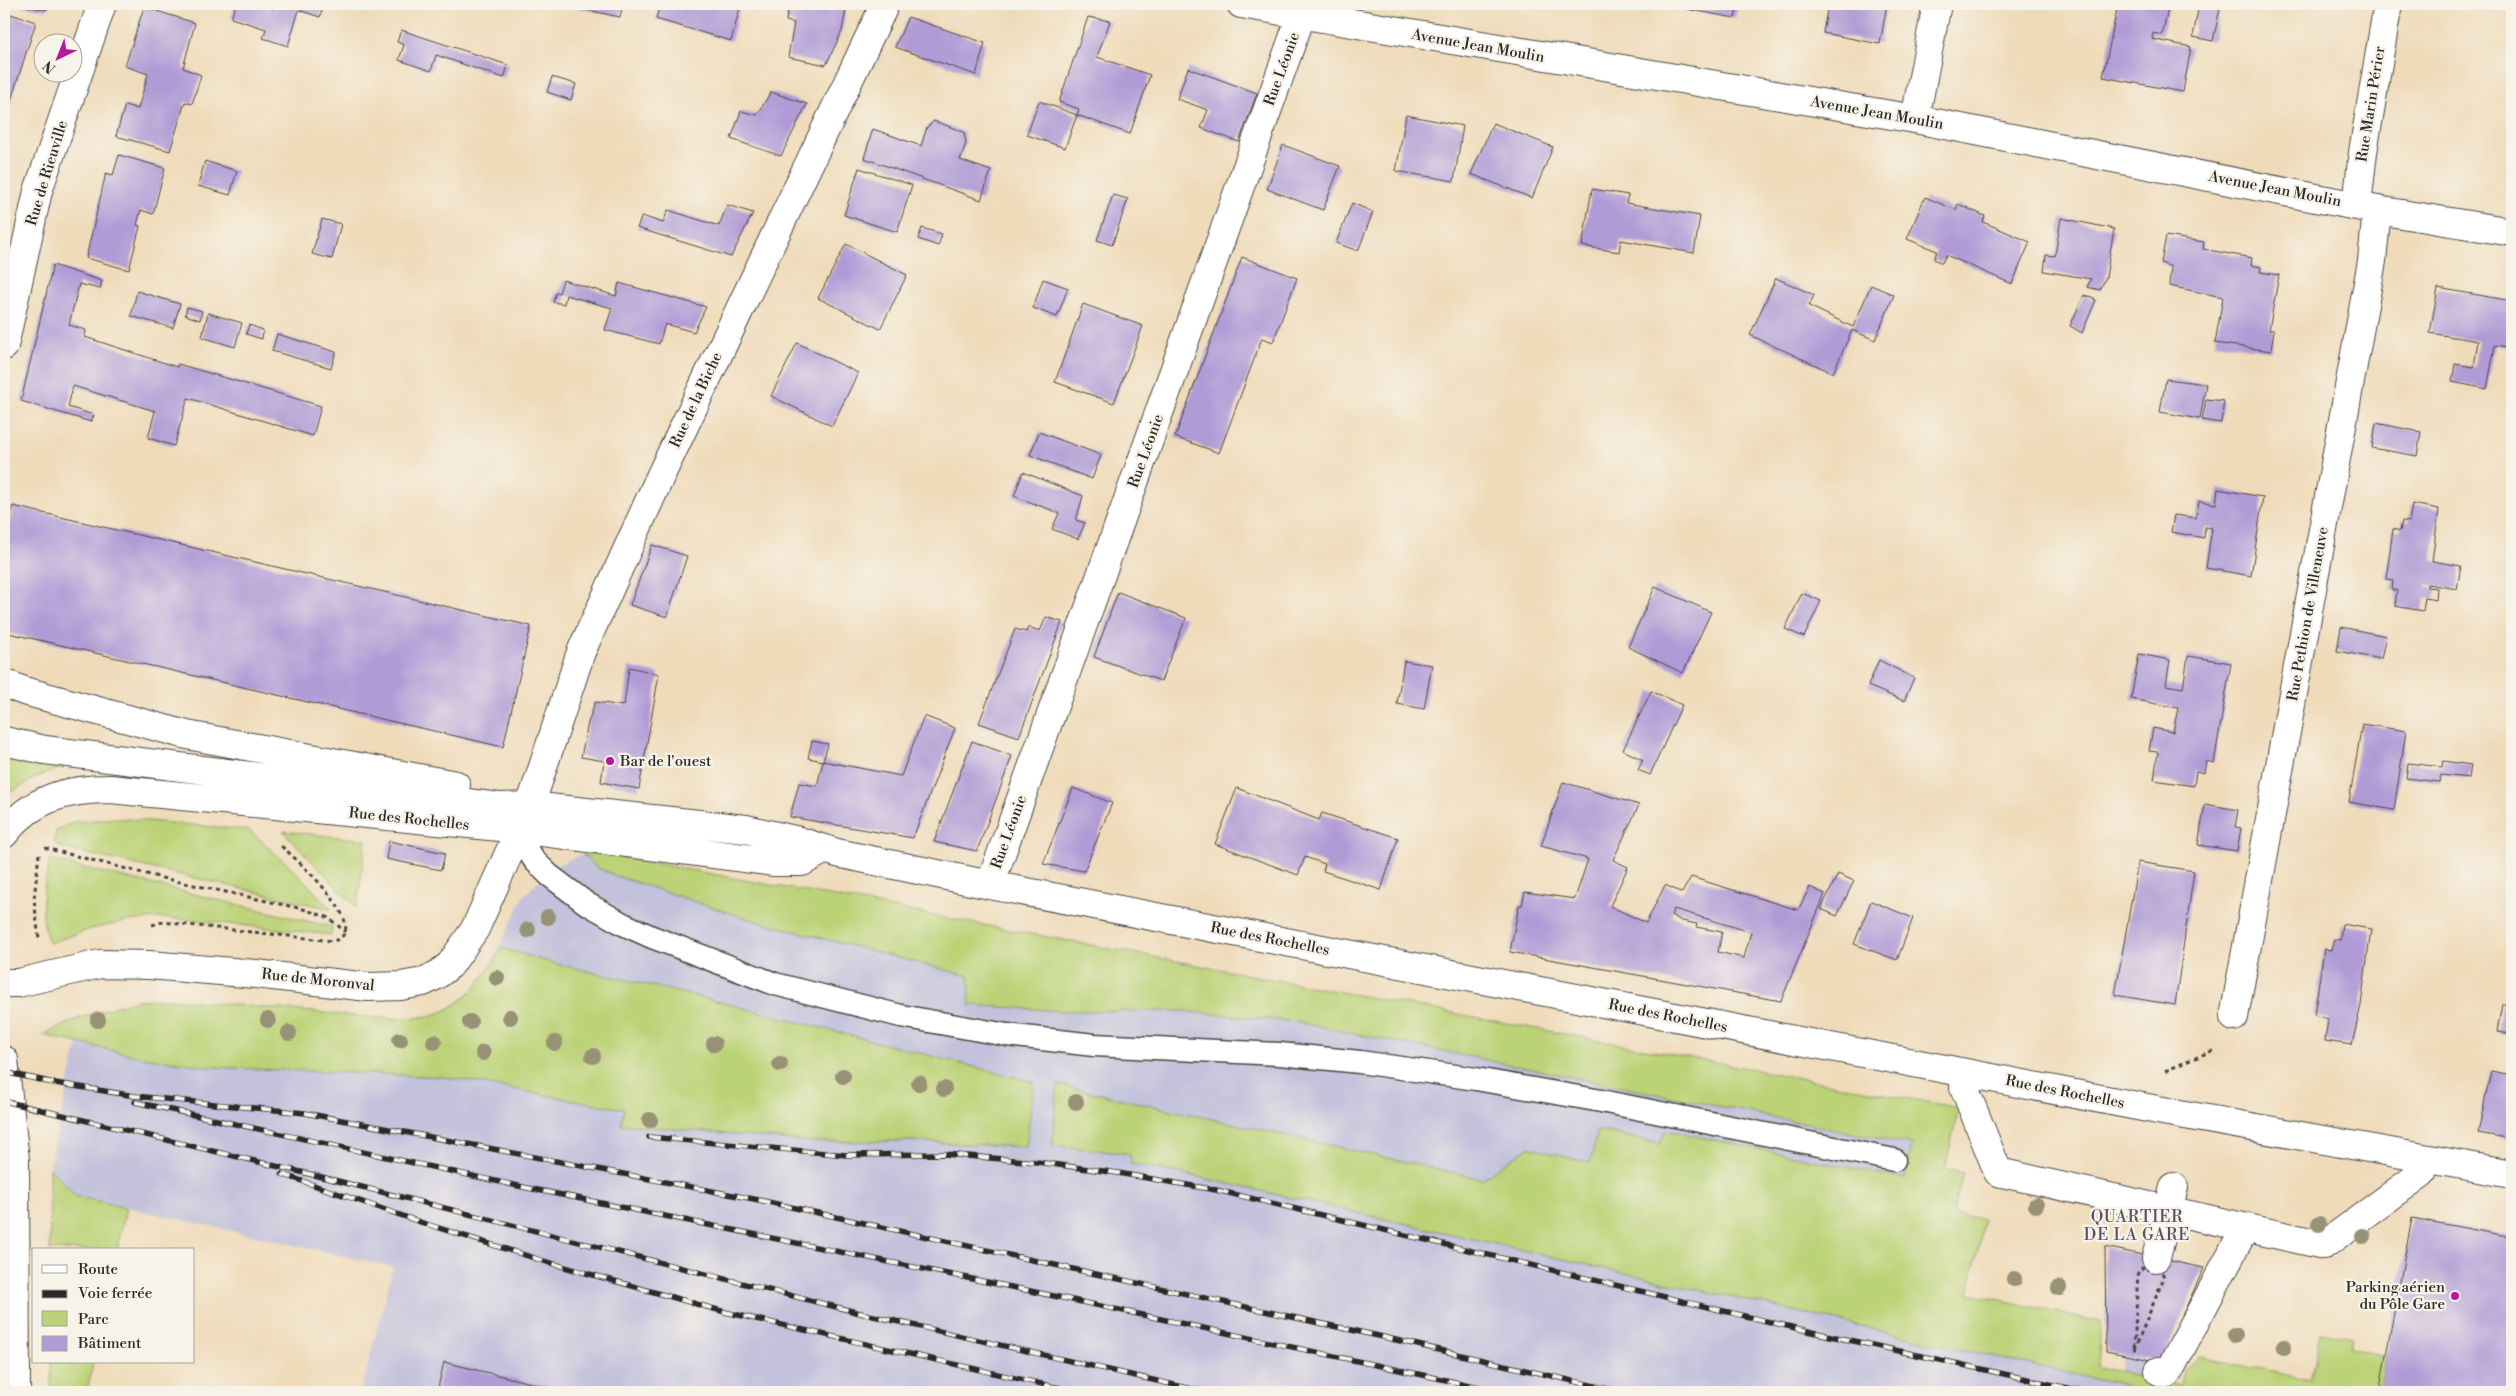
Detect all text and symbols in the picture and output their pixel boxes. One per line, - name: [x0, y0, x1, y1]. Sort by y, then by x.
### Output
- street label: Avenue Jean Moulin: [1409, 25, 1546, 67]
- street label: Rue Léonie: [1260, 30, 1304, 108]
- north arrow: [32, 32, 82, 82]
- street label: Rue Marin Périer: [2352, 44, 2390, 163]
- text: N: [40, 56, 60, 77]
- street label: Avenue Jean Moulin: [1808, 92, 1945, 134]
- street label: Rue de Rieuville: [22, 118, 72, 228]
- street label: Avenue Jean Moulin: [2206, 167, 2343, 211]
- street label: Rue de la Biche: [666, 349, 726, 451]
- street label: Rue Léonie: [1124, 412, 1168, 490]
- street label: Rue Pethion de Villeneuve: [2283, 525, 2333, 703]
- place label: Bar de l'ouest: [619, 752, 712, 771]
- marker: Bar de l'ouest: [604, 755, 616, 767]
- street label: Rue Léonie: [987, 793, 1031, 871]
- street label: Rue des Rochelles: [348, 803, 470, 835]
- street label: Rue des Rochelles: [1209, 918, 1331, 960]
- street label: Rue de Moronval: [261, 965, 376, 995]
- street label: Rue des Rochelles: [1607, 995, 1729, 1037]
- street label: Rue des Rochelles: [2004, 1071, 2126, 1113]
- district label: QUARTIER DE LA GARE: [2084, 1207, 2190, 1245]
- legend: [32, 1248, 195, 1364]
- text: Route: [78, 1260, 118, 1279]
- place label: Parking aérien du Pôle Gare: [2346, 1278, 2445, 1314]
- text: Voie ferrée: [77, 1284, 152, 1303]
- marker: Parking aérien du Pôle Gare: [2449, 1290, 2461, 1302]
- text: Parc: [78, 1310, 109, 1329]
- text: Bâtiment: [77, 1334, 142, 1353]

